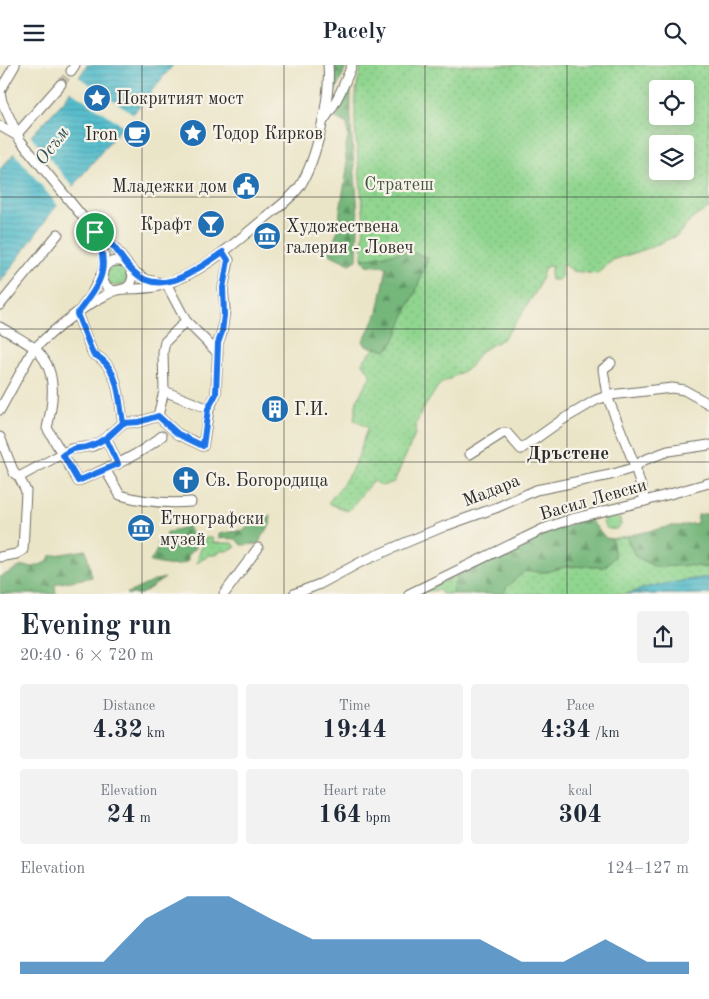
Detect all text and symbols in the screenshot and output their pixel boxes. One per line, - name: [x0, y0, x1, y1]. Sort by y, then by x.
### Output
- icon: menu: [20, 19, 48, 47]
- icon: search: [661, 19, 689, 47]
- text: Pacely: [322, 21, 387, 43]
- map controls: [649, 80, 694, 180]
- button: locate: [649, 80, 694, 125]
- place icon: Покритият мост: [82, 83, 112, 113]
- place label: Покритият мост: [116, 90, 244, 108]
- place icon: Тодор Кирков: [178, 118, 208, 148]
- cafe icon: Iron: [122, 119, 152, 149]
- water label: Осъм: [32, 123, 74, 169]
- place label: Тодор Кирков: [212, 125, 323, 143]
- place label: Iron: [85, 126, 118, 144]
- button: layers: [649, 135, 694, 180]
- public building icon: Младежки дом: [231, 171, 261, 201]
- park label: Стратеш: [364, 176, 434, 194]
- place label: Младежки дом: [112, 178, 227, 196]
- bar icon: Крафт: [196, 209, 226, 239]
- pin: [74, 211, 116, 253]
- place label: Крафт: [140, 216, 192, 235]
- icon: arrive: [81, 218, 109, 246]
- place label: Художествена галерия - Ловеч: [286, 218, 413, 257]
- museum icon: Художествена галерия - Ловеч: [252, 221, 282, 251]
- building icon: Г.И.: [260, 394, 290, 424]
- place label: Г.И.: [294, 401, 328, 419]
- district label: Дръстене: [527, 445, 609, 464]
- church icon: Св. Богородица: [171, 465, 201, 495]
- street label: Мадара: [460, 471, 523, 510]
- place label: Св. Богородица: [205, 472, 328, 490]
- street label: Васил Левски: [538, 476, 649, 524]
- place label: Етнографски музей: [160, 510, 264, 549]
- museum icon: Етнографски музей: [126, 513, 156, 543]
- button: share: [637, 611, 689, 663]
- text: Evening run: [20, 613, 172, 641]
- text: 20:40 · 6 × 720 m: [20, 648, 153, 664]
- text: Distance: [102, 699, 155, 713]
- text: Time: [339, 699, 370, 713]
- text: Pace: [566, 699, 594, 713]
- text: 4.32: [92, 718, 143, 743]
- text: 19:44: [322, 718, 387, 743]
- text: 4:34: [541, 718, 591, 743]
- text: km: [143, 726, 165, 740]
- text: /km: [591, 726, 620, 740]
- text: Elevation: [100, 784, 157, 798]
- text: Heart rate: [323, 784, 386, 798]
- text: kcal: [568, 784, 592, 798]
- text: 24: [107, 803, 136, 828]
- text: 164: [318, 803, 362, 828]
- text: 304: [558, 803, 602, 828]
- text: m: [136, 811, 151, 825]
- text: bpm: [362, 811, 391, 825]
- text: Elevation: [20, 861, 85, 877]
- text: 124–127 m: [606, 861, 689, 877]

